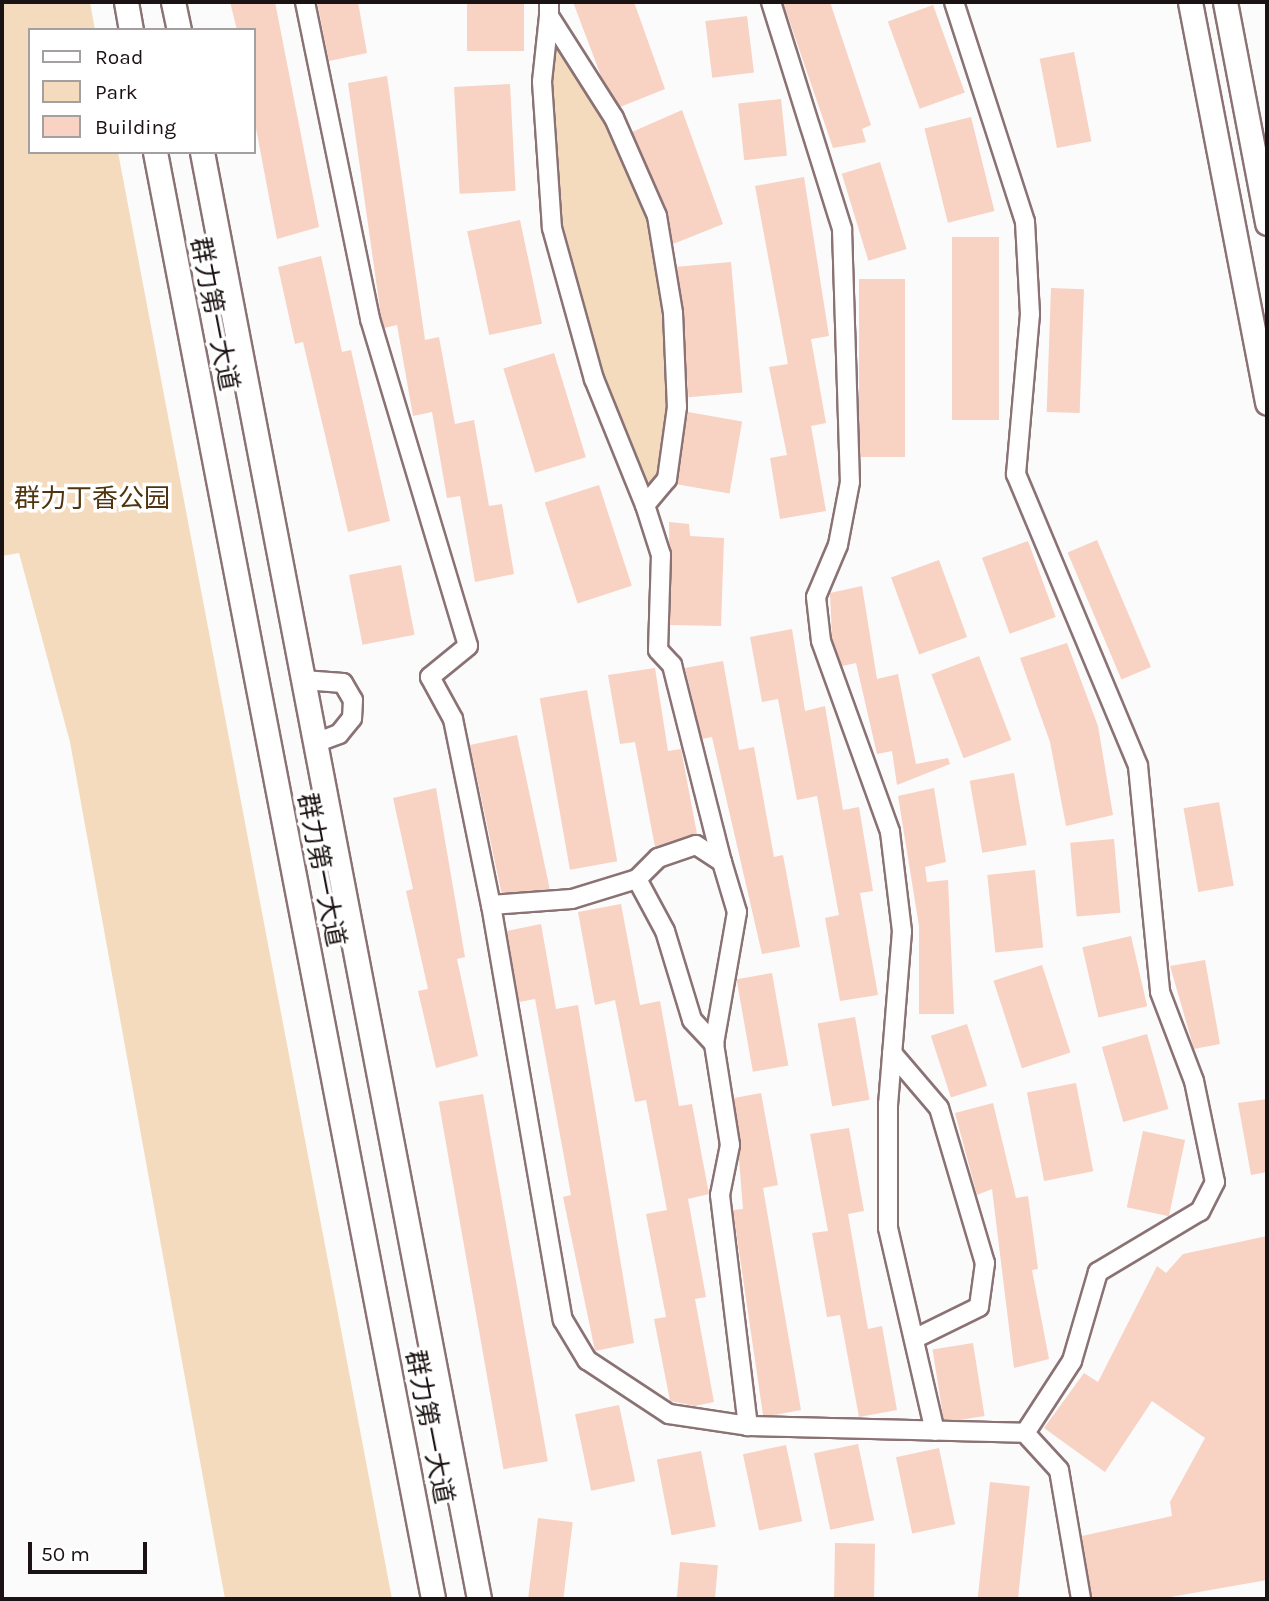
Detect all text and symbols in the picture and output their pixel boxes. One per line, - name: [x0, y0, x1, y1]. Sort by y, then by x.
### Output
- legend: [28, 28, 256, 154]
- text: Road: [95, 45, 143, 69]
- text: Park: [95, 80, 138, 104]
- text: Building: [95, 115, 176, 139]
- street label: 群力第一大道: [184, 234, 244, 394]
- park label: 群力丁香公园: [14, 483, 170, 515]
- street label: 群力第一大道: [291, 790, 351, 950]
- street label: 群力第一大道: [399, 1347, 459, 1507]
- scale bar: [32, 1528, 150, 1572]
- text: 50 m: [41, 1542, 90, 1566]

